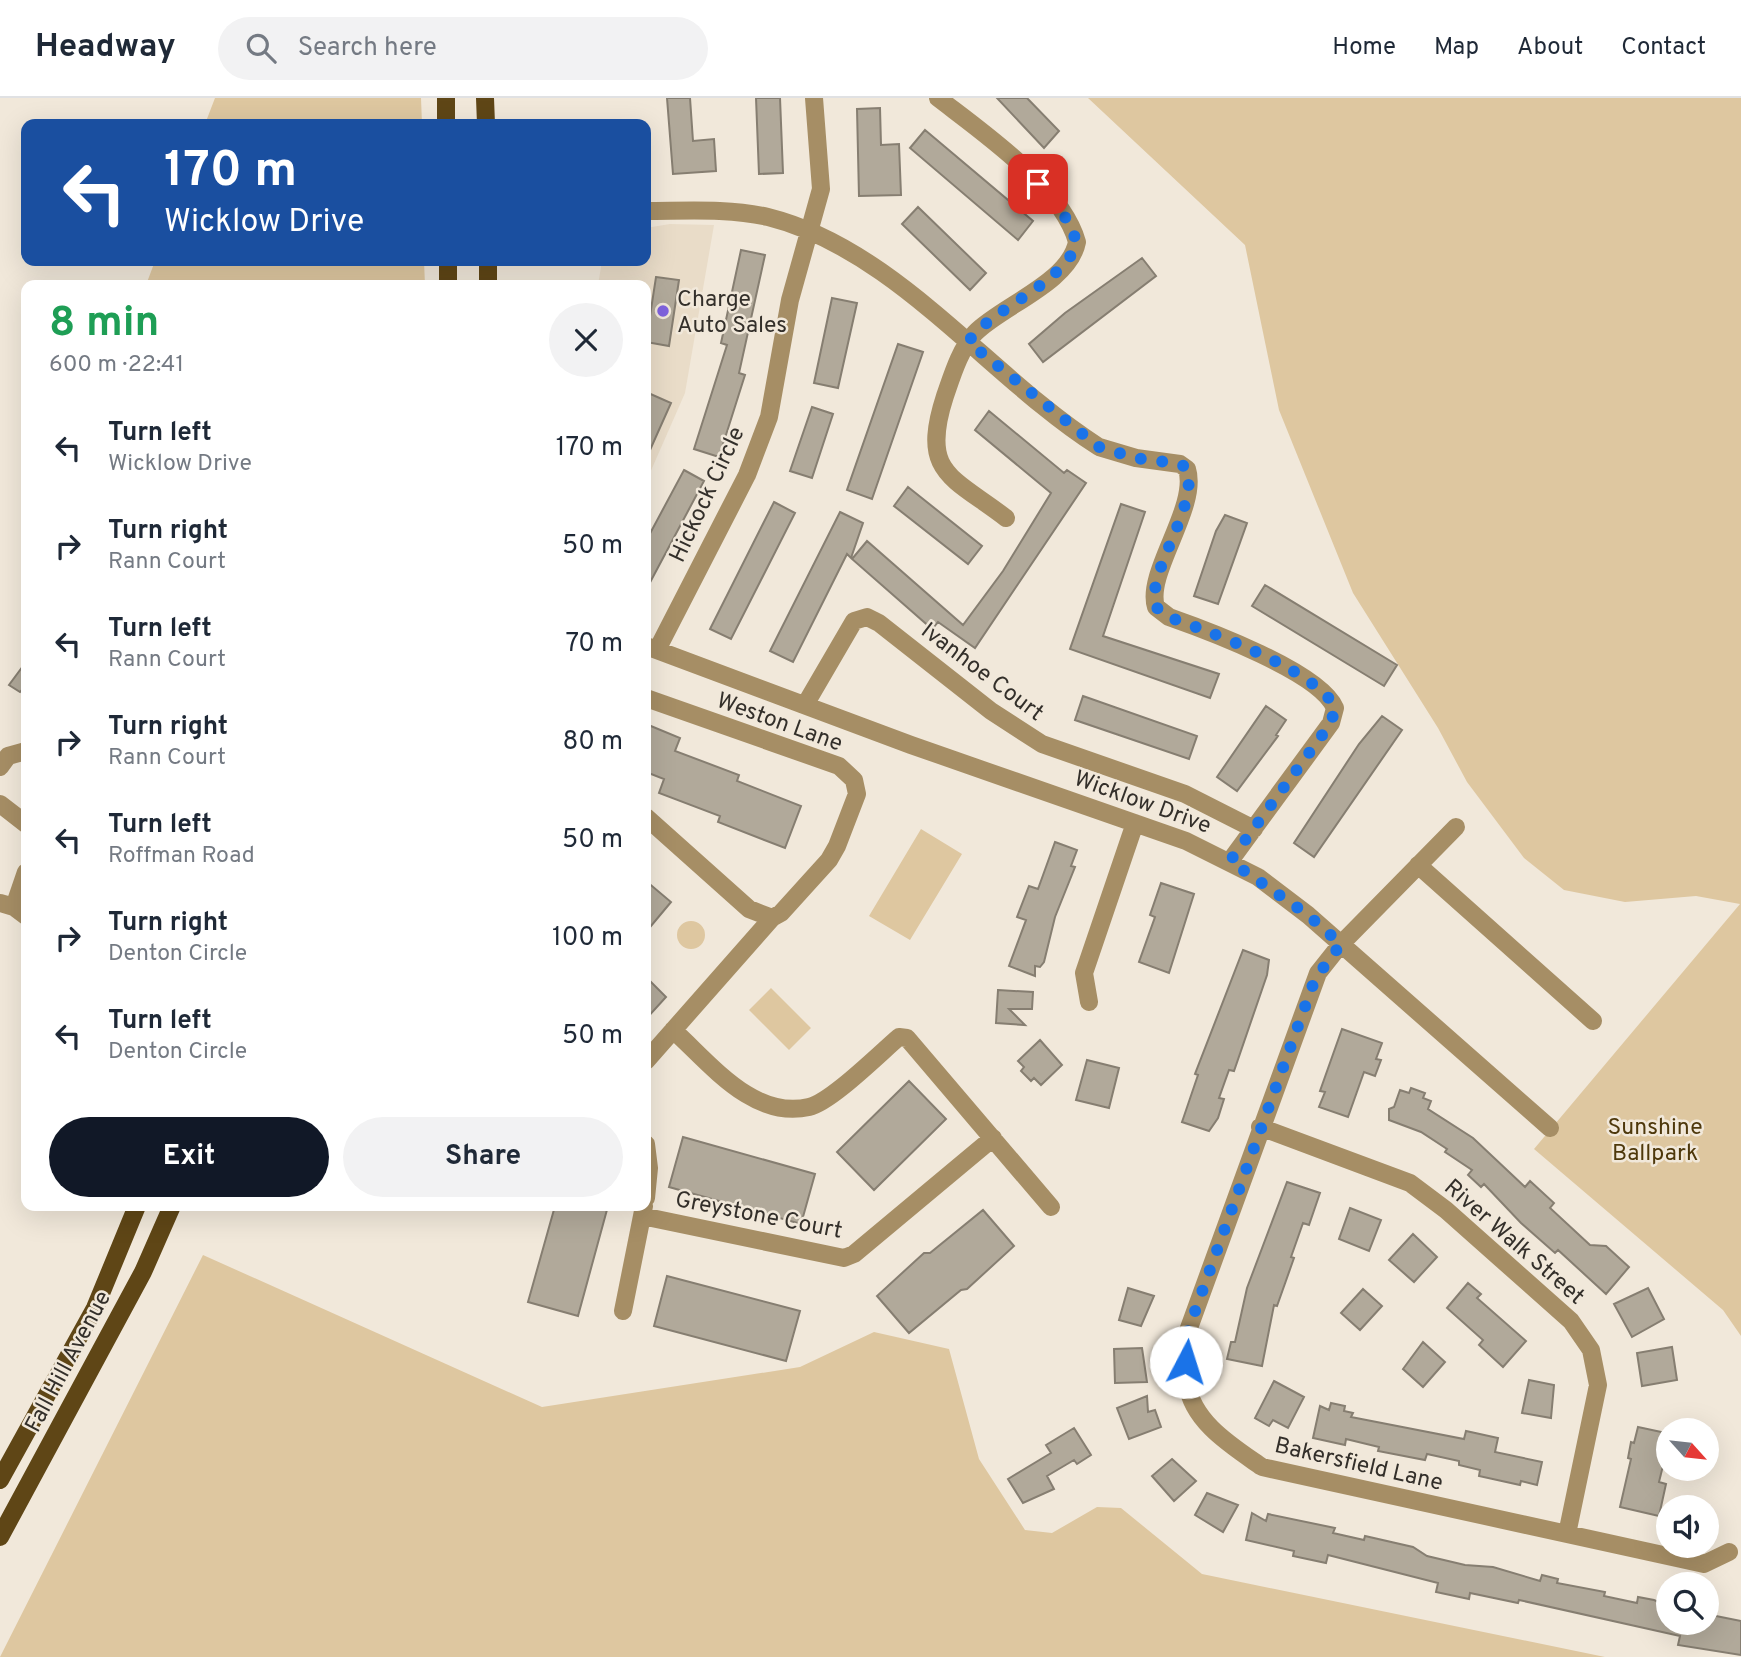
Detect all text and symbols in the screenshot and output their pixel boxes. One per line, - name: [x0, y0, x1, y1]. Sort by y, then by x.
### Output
- search box: [218, 17, 708, 80]
- text: Headway: [35, 27, 176, 69]
- icon: search: [242, 29, 280, 67]
- text: Search here: [298, 32, 437, 65]
- text: Home: [1332, 33, 1396, 63]
- text: Map: [1434, 33, 1479, 63]
- text: About: [1517, 33, 1583, 63]
- text: Contact: [1621, 33, 1706, 63]
- text: 170 m: [164, 142, 297, 204]
- icon: left: [49, 147, 140, 238]
- pin: [1008, 154, 1068, 214]
- icon: arrive: [1019, 165, 1057, 203]
- text: Wicklow Drive: [164, 203, 364, 243]
- place label: Charge Auto Sales: [677, 286, 787, 341]
- text: 8 min: [49, 298, 159, 351]
- button: close: [549, 303, 623, 377]
- marker: Charge Auto Sales: [655, 303, 671, 319]
- text: 600 m · 22:41: [49, 351, 184, 380]
- text: Turn left: [108, 417, 212, 450]
- street label: Hickock Circle: [664, 423, 752, 567]
- icon: left: [49, 429, 87, 467]
- text: 170 m: [556, 432, 623, 465]
- text: Wicklow Drive: [108, 450, 252, 479]
- text: Turn right: [108, 515, 228, 548]
- icon: right: [49, 527, 87, 565]
- text: 50 m: [562, 530, 623, 563]
- text: Rann Court: [108, 548, 226, 577]
- text: Turn left: [108, 613, 212, 646]
- street label: Ivanhoe Court: [914, 617, 1049, 729]
- icon: left: [49, 625, 87, 663]
- text: 70 m: [565, 628, 623, 661]
- text: Rann Court: [108, 646, 226, 675]
- street label: Weston Lane: [712, 687, 846, 760]
- text: Turn right: [108, 711, 228, 744]
- icon: right: [49, 723, 87, 761]
- text: 80 m: [563, 726, 623, 759]
- text: Rann Court: [108, 744, 226, 773]
- street label: Wicklow Drive: [1070, 765, 1215, 842]
- text: Turn left: [108, 809, 212, 842]
- icon: left: [49, 821, 87, 859]
- text: 50 m: [562, 824, 623, 857]
- text: Roffman Road: [108, 842, 255, 871]
- text: Turn right: [108, 907, 228, 940]
- icon: right: [49, 919, 87, 957]
- text: 100 m: [552, 922, 623, 955]
- text: Denton Circle: [108, 940, 247, 969]
- text: Turn left: [108, 1005, 212, 1038]
- icon: left: [49, 1017, 87, 1055]
- text: 50 m: [562, 1020, 623, 1053]
- text: Denton Circle: [108, 1038, 247, 1067]
- park label: Sunshine Ballpark: [1607, 1114, 1703, 1169]
- button: Exit: [49, 1117, 329, 1197]
- button: Share: [343, 1117, 623, 1197]
- street label: River Walk Street: [1437, 1174, 1590, 1312]
- street label: Greystone Court: [673, 1186, 845, 1247]
- street label: Fall Hill Avenue: [20, 1286, 119, 1438]
- position arrow: [1149, 1325, 1223, 1399]
- north arrow: [1656, 1418, 1718, 1480]
- map controls: [1656, 1418, 1719, 1635]
- street label: Bakersfield Lane: [1271, 1432, 1445, 1499]
- button: sound: [1656, 1495, 1719, 1558]
- button: search: [1656, 1572, 1719, 1635]

